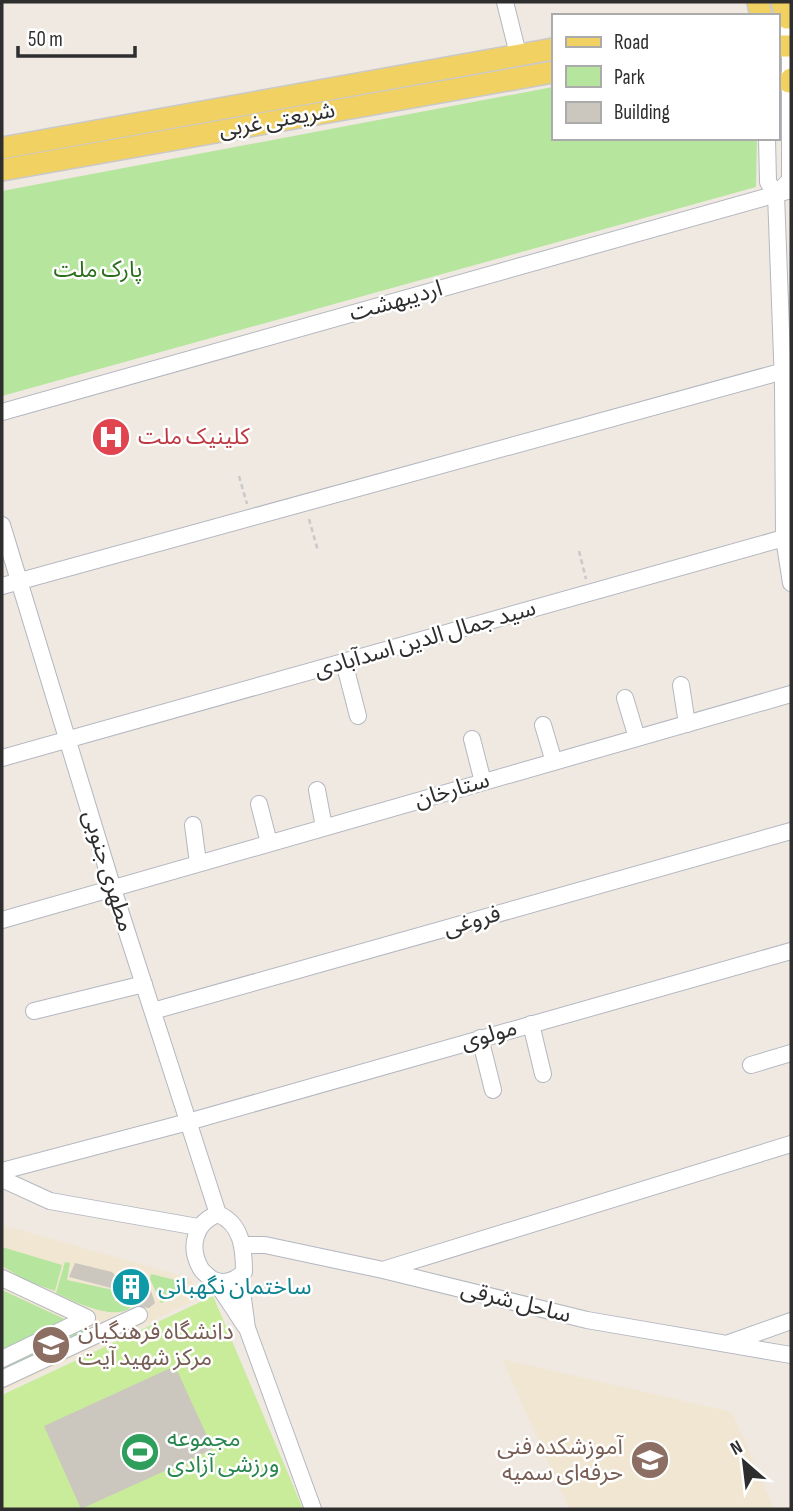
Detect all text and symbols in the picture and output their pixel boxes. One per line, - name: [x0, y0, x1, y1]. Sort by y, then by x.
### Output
- scale bar: [18, 14, 135, 58]
- legend: [552, 14, 779, 140]
- text: 50 m: [28, 27, 63, 52]
- text: Road: [614, 30, 649, 55]
- text: Park: [614, 65, 645, 90]
- street label: شریعتی غربی: [217, 96, 337, 144]
- text: Building: [614, 100, 670, 125]
- park label: پارک ملت: [53, 256, 143, 284]
- street label: اردیبهشت: [346, 274, 446, 328]
- hospital icon: کلینیک ملت: [90, 416, 132, 458]
- place label: کلینیک ملت: [138, 423, 250, 451]
- street label: سید جمال الدین اسدآبادی: [311, 594, 539, 684]
- street label: ستارخان: [411, 766, 493, 814]
- street label: مطهری جنوبی: [76, 807, 140, 935]
- street label: فروغی: [440, 900, 504, 942]
- street label: مولوی: [458, 1014, 520, 1056]
- building icon: ساختمان نگهبانی: [110, 1266, 152, 1308]
- place label: ساختمان نگهبانی: [158, 1273, 311, 1301]
- street label: ساحل شرقی: [458, 1275, 574, 1329]
- place label: دانشگاه فرهنگیان مرکز شهید آیت: [78, 1318, 234, 1372]
- school or university icon: دانشگاه فرهنگیان مرکز شهید آیت: [30, 1324, 72, 1366]
- place label: مجموعه ورزشی آزادی: [167, 1425, 279, 1479]
- north arrow: [709, 1427, 779, 1497]
- sports icon: مجموعه ورزشی آزادی: [119, 1431, 161, 1473]
- place label: آموزشکده فنی حرفه‌ای سمیه: [497, 1433, 624, 1487]
- text: N: [727, 1436, 747, 1461]
- school or university icon: آموزشکده فنی حرفه‌ای سمیه: [629, 1439, 671, 1481]

